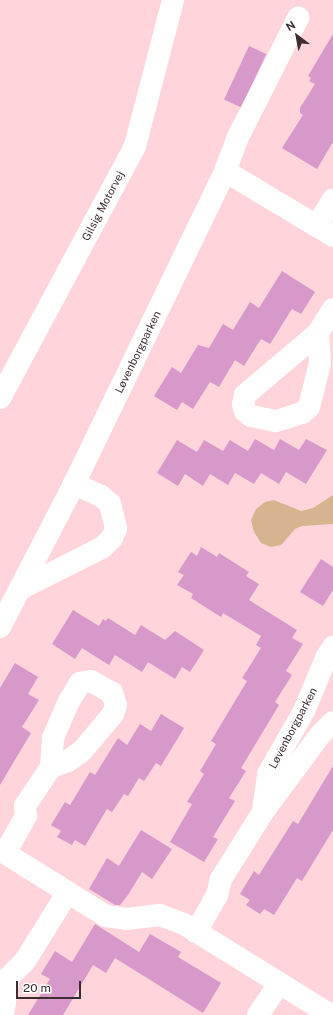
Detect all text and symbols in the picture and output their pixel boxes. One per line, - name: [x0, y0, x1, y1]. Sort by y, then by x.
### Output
- north arrow: [277, 16, 317, 56]
- text: N: [284, 18, 297, 33]
- street label: Gilsig Motorvej: [79, 169, 127, 243]
- street label: Løvenborgparken: [112, 309, 164, 395]
- street label: Løvenborgparken: [266, 685, 320, 771]
- scale bar: [18, 973, 83, 999]
- text: 20 m: [23, 981, 51, 995]

